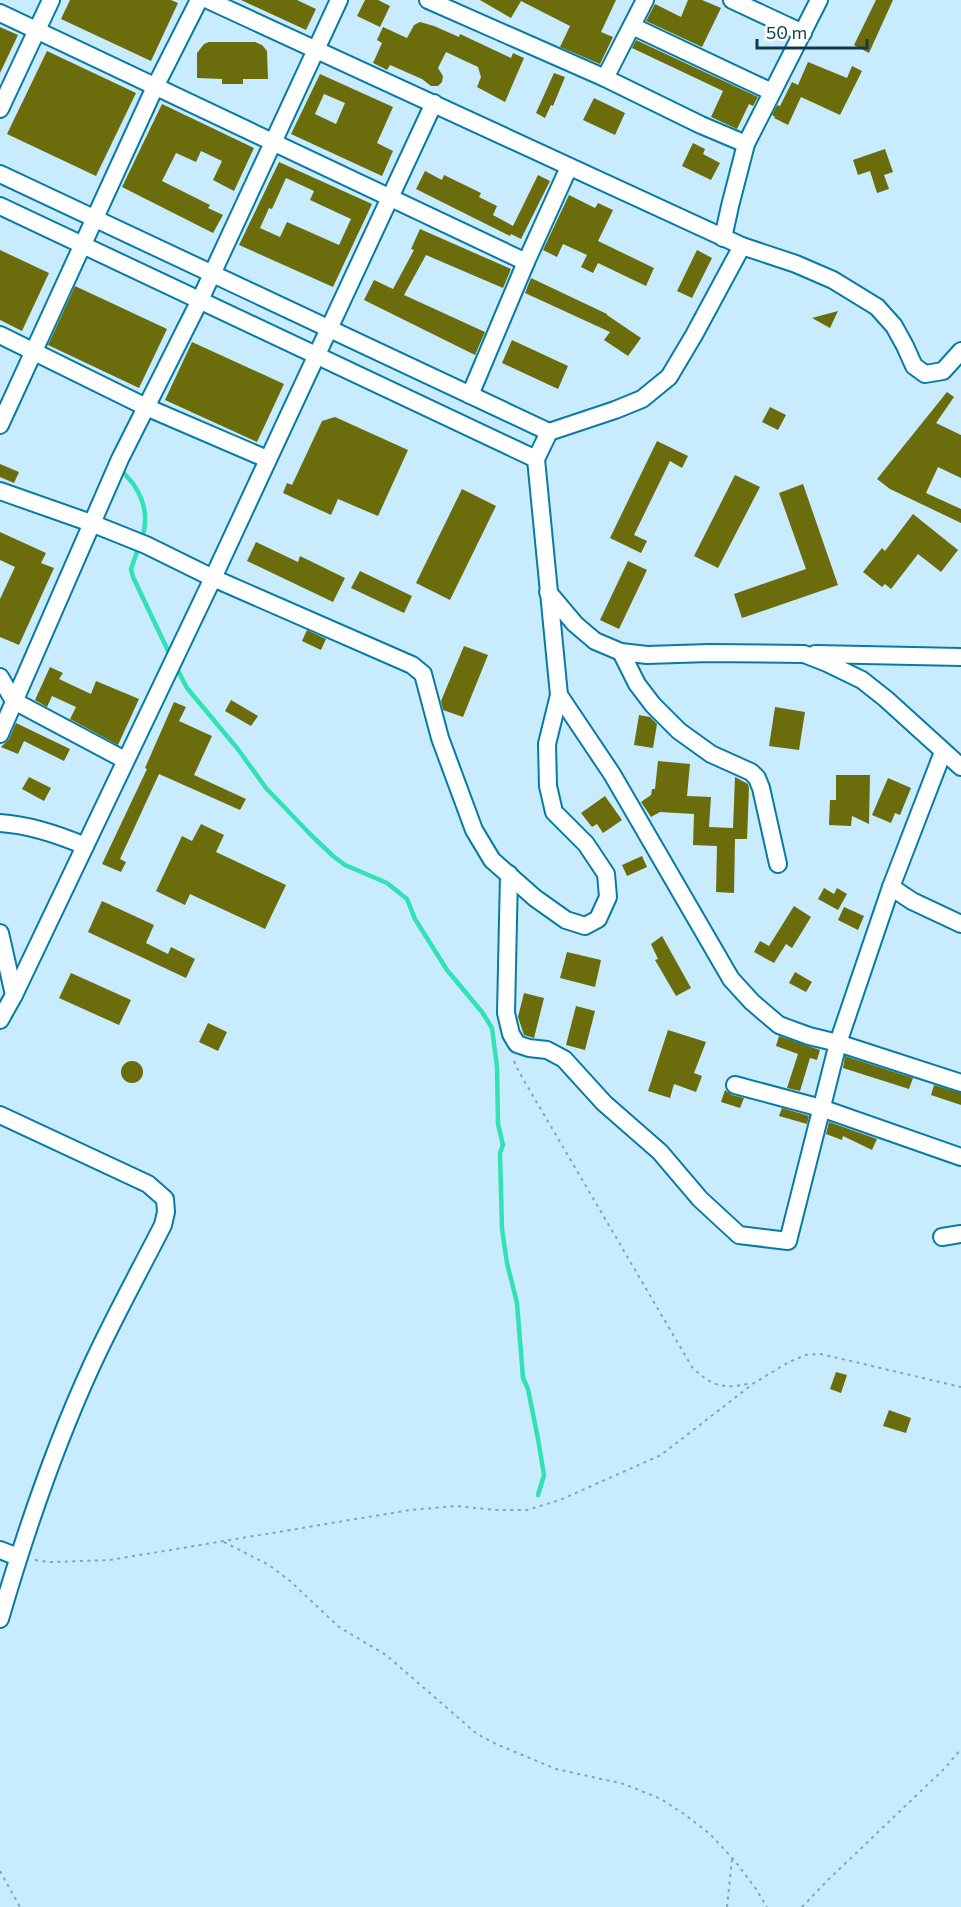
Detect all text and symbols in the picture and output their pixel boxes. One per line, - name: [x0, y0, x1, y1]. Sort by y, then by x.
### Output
- scale bar: [757, 12, 866, 50]
- text: 50 m: [766, 21, 807, 43]

